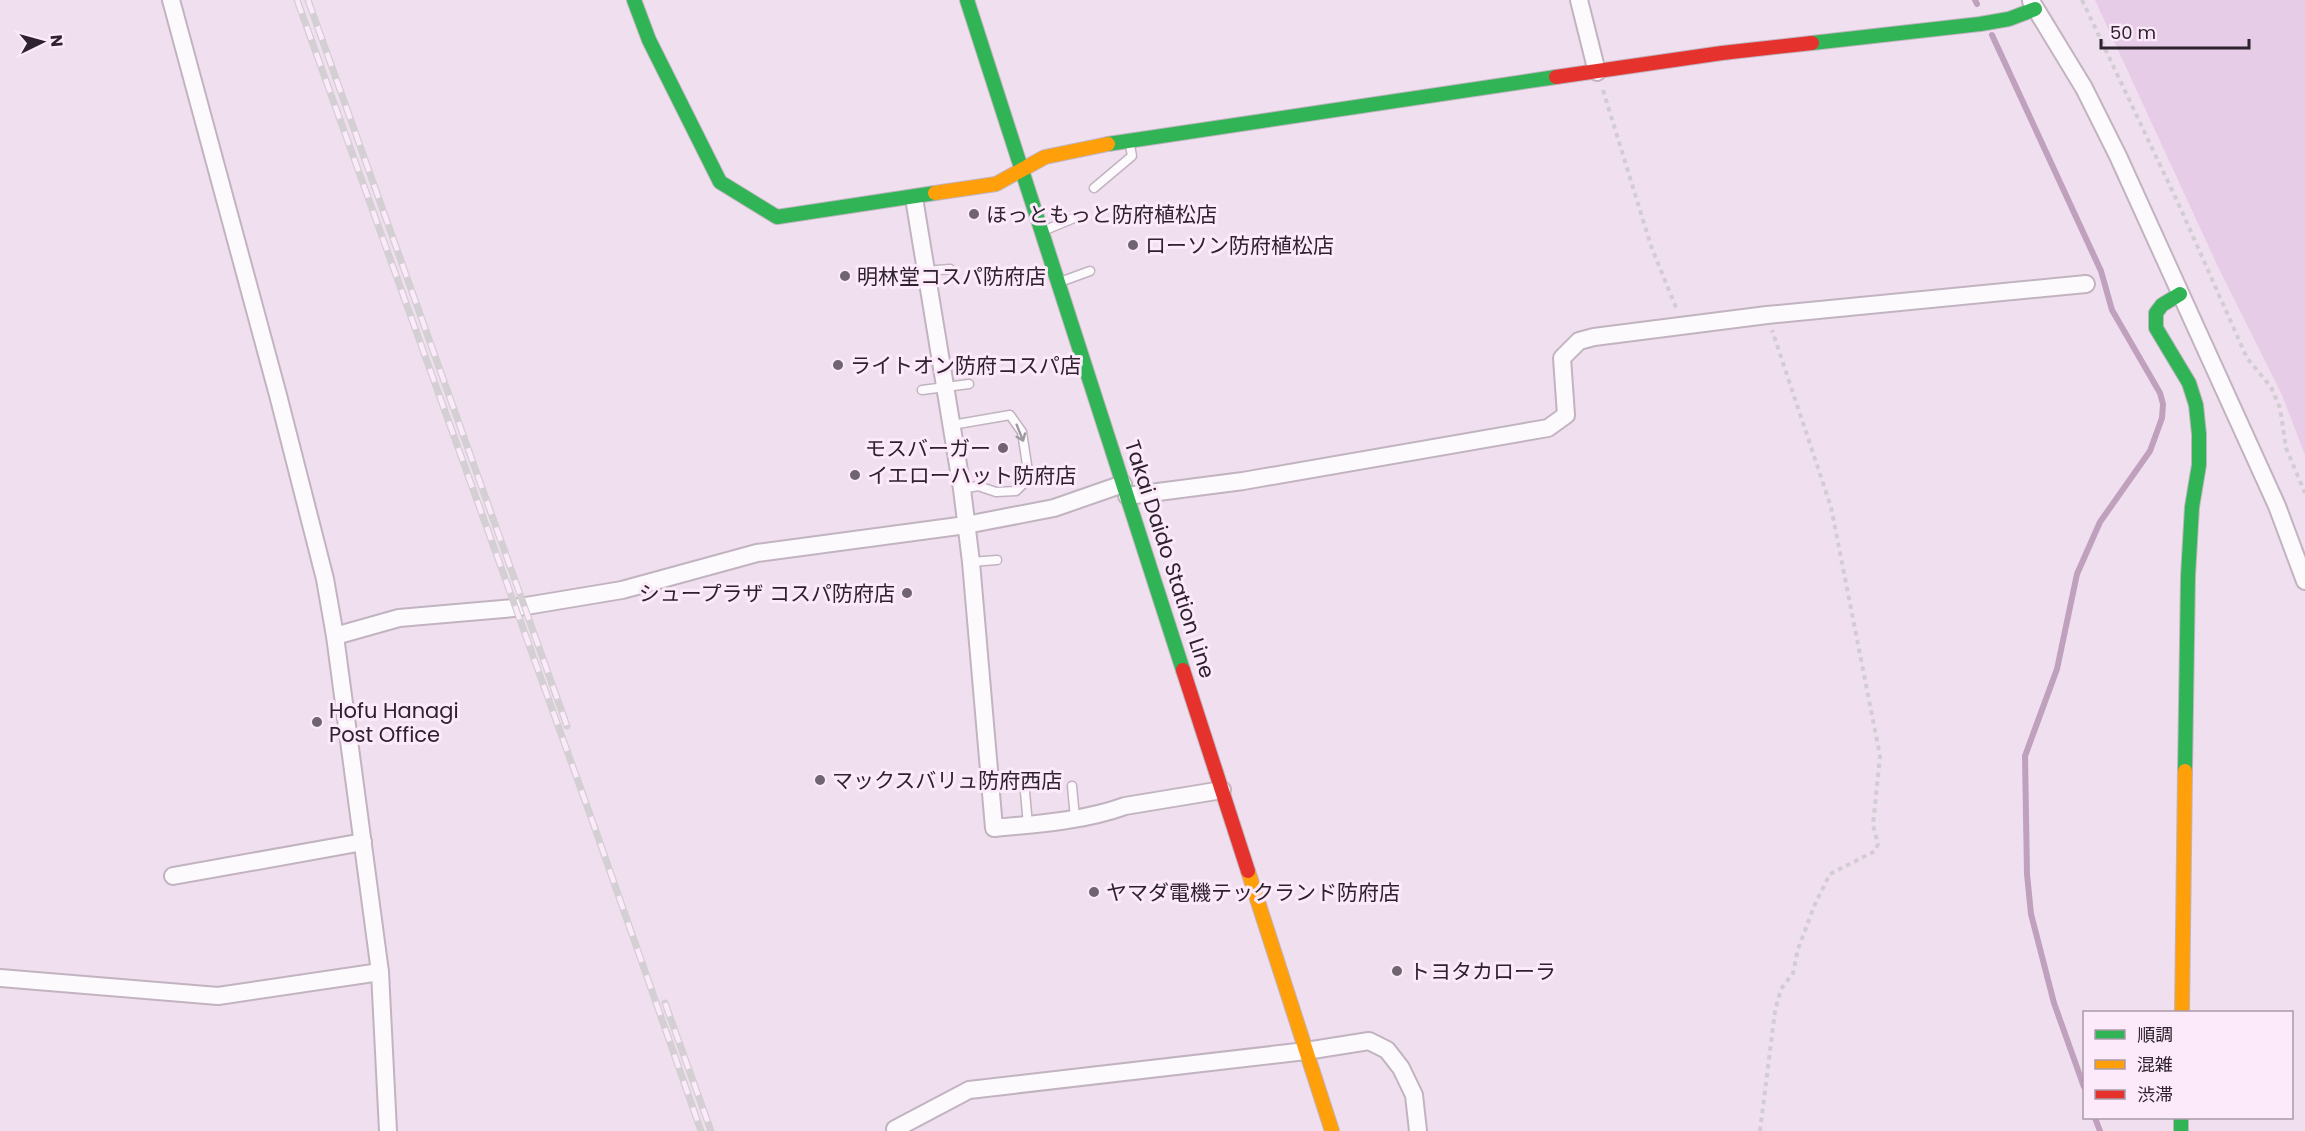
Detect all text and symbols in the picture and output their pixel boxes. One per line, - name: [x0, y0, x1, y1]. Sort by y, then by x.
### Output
- north arrow: [12, 12, 72, 72]
- scale bar: [2101, 12, 2250, 50]
- text: 50 m: [2110, 20, 2156, 45]
- text: N: [44, 34, 68, 48]
- place label: ほっともっと防府植松店: [986, 200, 1217, 229]
- marker: ほっともっと防府植松店: [967, 207, 981, 221]
- place label: ローソン防府植松店: [1145, 231, 1334, 260]
- marker: ローソン防府植松店: [1126, 238, 1140, 252]
- place label: 明林堂コスパ防府店: [857, 262, 1046, 291]
- marker: 明林堂コスパ防府店: [838, 269, 852, 283]
- place label: ライトオン防府コスパ店: [850, 351, 1081, 380]
- marker: ライトオン防府コスパ店: [831, 358, 845, 372]
- one-way arrow: [1015, 423, 1026, 441]
- place label: モスバーガー: [865, 434, 991, 463]
- street label: Takai Daido Station Line: [1118, 436, 1222, 682]
- marker: モスバーガー: [996, 441, 1010, 455]
- place label: イエローハット防府店: [867, 461, 1076, 490]
- marker: イエローハット防府店: [848, 468, 862, 482]
- place label: シュープラザ コスパ防府店: [639, 579, 895, 608]
- marker: シュープラザ コスパ防府店: [900, 586, 914, 600]
- place label: Hofu Hanagi Post Office: [329, 696, 459, 749]
- marker: Hofu Hanagi Post Office: [310, 715, 324, 729]
- place label: マックスバリュ防府西店: [832, 766, 1062, 795]
- marker: マックスバリュ防府西店: [813, 773, 827, 787]
- place label: ヤマダ電機テックランド防府店: [1106, 878, 1400, 907]
- marker: ヤマダ電機テックランド防府店: [1087, 885, 1101, 899]
- place label: トヨタカローラ: [1409, 957, 1556, 986]
- marker: トヨタカローラ: [1390, 964, 1404, 978]
- legend: [2083, 1011, 2293, 1119]
- text: 順調: [2137, 1022, 2173, 1047]
- text: 混雑: [2137, 1052, 2173, 1077]
- text: 渋滞: [2137, 1082, 2173, 1107]

